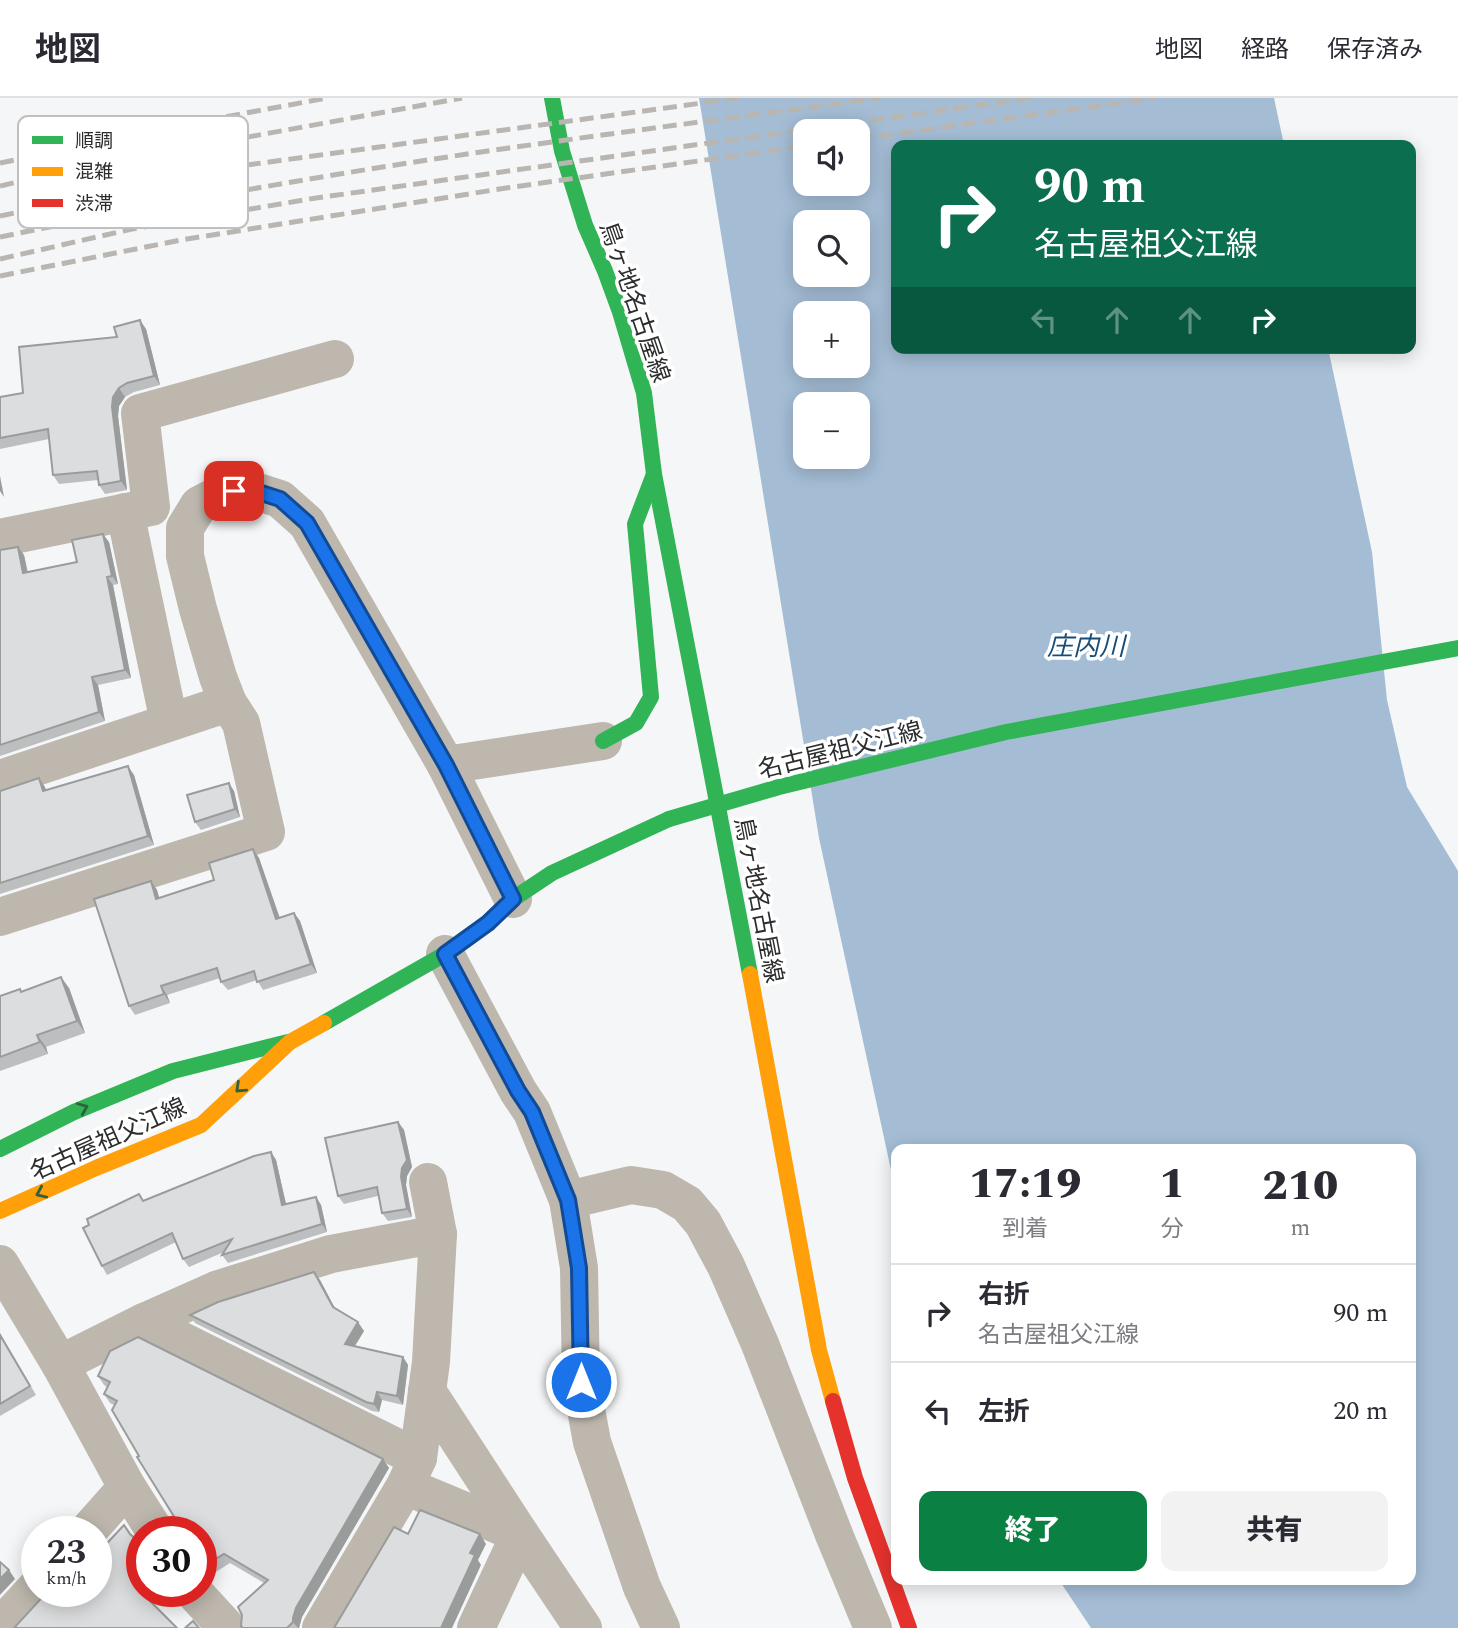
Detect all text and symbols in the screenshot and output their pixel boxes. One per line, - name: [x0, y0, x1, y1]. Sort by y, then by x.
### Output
- text: 地図: [35, 25, 101, 75]
- text: 地図: [1155, 32, 1203, 68]
- text: 経路: [1241, 32, 1289, 68]
- text: 保存済み: [1327, 32, 1423, 68]
- legend: [18, 116, 248, 228]
- map controls: [793, 119, 870, 469]
- button: sound: [793, 119, 870, 196]
- text: 順調: [75, 127, 113, 156]
- text: 90 m: [1034, 150, 1145, 225]
- text: 混雑: [75, 158, 113, 187]
- icon: right: [919, 168, 1010, 259]
- text: 渋滞: [75, 190, 113, 219]
- button: search: [793, 210, 870, 287]
- street label: 鳥ヶ地名古屋線: [590, 217, 678, 388]
- text: 名古屋祖父江線: [1034, 221, 1258, 270]
- button: +: [793, 301, 870, 378]
- icon: left: [1025, 301, 1063, 339]
- icon: ahead: [1098, 301, 1136, 339]
- icon: ahead: [1171, 301, 1209, 339]
- icon: right: [1244, 301, 1282, 339]
- button: −: [793, 392, 870, 469]
- pin: [204, 461, 264, 521]
- icon: arrive: [215, 472, 253, 510]
- water label: 庄内川: [1047, 627, 1128, 667]
- street label: 名古屋祖父江線: [754, 713, 926, 789]
- street label: 鳥ヶ地名古屋線: [724, 814, 792, 986]
- one-way arrow: [235, 1080, 248, 1093]
- street label: 名古屋祖父江線: [24, 1089, 192, 1191]
- one-way arrow: [77, 1103, 89, 1117]
- text: 17:19: [969, 1153, 1081, 1216]
- text: 1: [1159, 1153, 1185, 1216]
- text: 210: [1262, 1155, 1338, 1218]
- one-way arrow: [36, 1185, 48, 1199]
- text: m: [1290, 1211, 1310, 1246]
- text: 到着: [1002, 1212, 1048, 1247]
- text: 分: [1160, 1212, 1183, 1247]
- text: 右折: [978, 1275, 1030, 1315]
- text: 90 m: [1333, 1293, 1388, 1333]
- icon: right: [919, 1294, 957, 1332]
- text: 名古屋祖父江線: [978, 1318, 1139, 1353]
- position arrow: [544, 1345, 618, 1419]
- text: 20 m: [1333, 1391, 1388, 1431]
- icon: left: [919, 1392, 957, 1430]
- text: 左折: [978, 1392, 1030, 1432]
- button: 終了: [919, 1491, 1147, 1571]
- button: 共有: [1161, 1491, 1388, 1571]
- speed limit sign: 30: [126, 1516, 217, 1607]
- text: 23: [47, 1526, 86, 1579]
- text: km/h: [46, 1565, 87, 1592]

